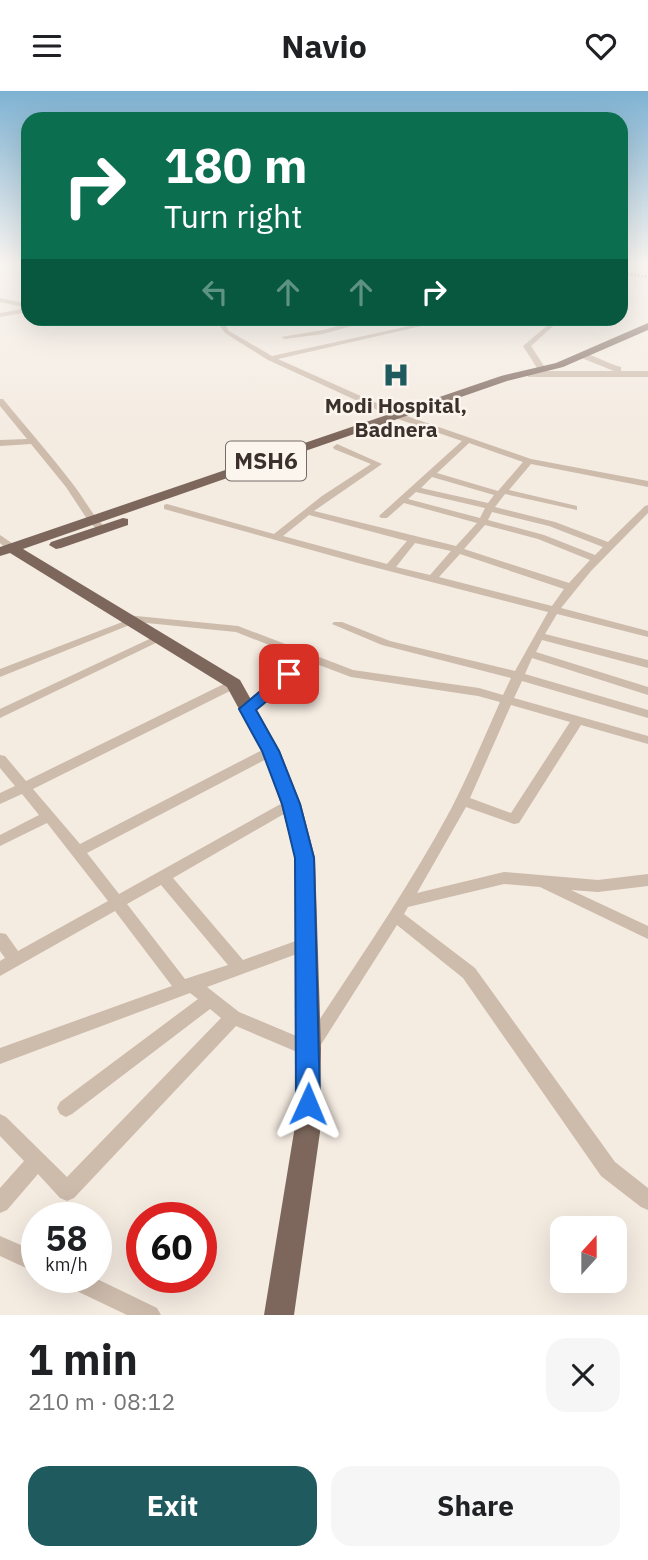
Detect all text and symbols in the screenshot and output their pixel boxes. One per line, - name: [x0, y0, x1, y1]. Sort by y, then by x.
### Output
- text: Navio: [281, 25, 367, 67]
- icon: menu: [28, 27, 66, 65]
- icon: heart: [582, 27, 620, 65]
- text: 180 m: [164, 133, 308, 196]
- icon: right: [49, 140, 140, 231]
- text: Turn right: [164, 195, 302, 237]
- icon: left: [196, 273, 234, 311]
- icon: ahead: [269, 273, 307, 311]
- icon: ahead: [342, 273, 380, 311]
- icon: right: [415, 273, 453, 311]
- hospital icon: Modi Hospital, Badnera: [381, 360, 411, 390]
- place label: Modi Hospital, Badnera: [325, 391, 467, 443]
- road number: MSH6: [226, 441, 306, 481]
- pin: [259, 644, 319, 704]
- icon: arrive: [270, 655, 308, 693]
- position arrow: [271, 1067, 345, 1141]
- speed limit sign: 60: [126, 1202, 217, 1293]
- text: 58: [45, 1215, 88, 1261]
- north arrow: [550, 1216, 626, 1293]
- map controls: [550, 1216, 627, 1293]
- text: km/h: [45, 1253, 88, 1276]
- text: 1 min: [28, 1332, 138, 1387]
- button: close: [546, 1338, 620, 1412]
- text: 210 m · 08:12: [28, 1386, 175, 1416]
- button: Exit: [28, 1466, 317, 1546]
- button: Share: [331, 1466, 620, 1546]

